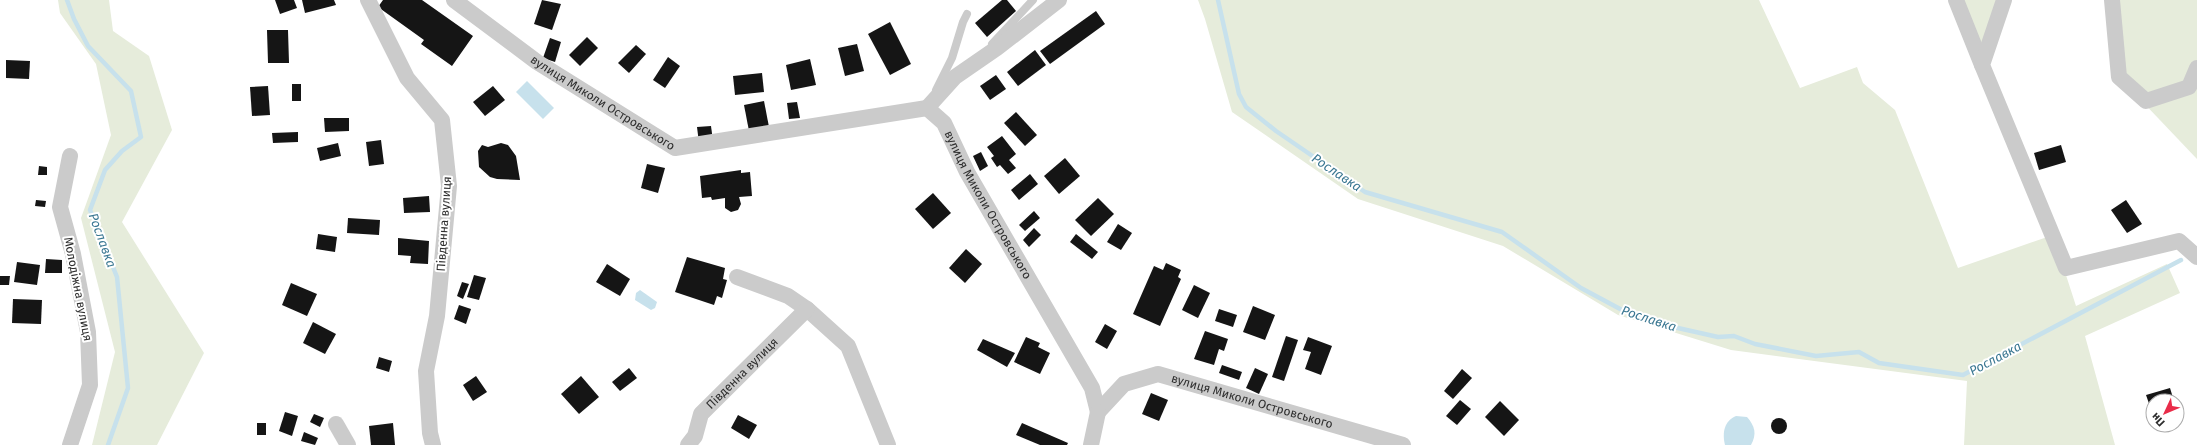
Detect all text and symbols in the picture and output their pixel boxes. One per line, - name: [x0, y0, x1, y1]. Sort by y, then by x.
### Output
- street label: вулиця Миколи Островського: [528, 53, 678, 153]
- street label: вулиця Миколи Островського: [942, 128, 1034, 282]
- water label: Рославка: [1309, 150, 1364, 194]
- street label: Південна вулиця: [434, 176, 454, 272]
- water label: Рославка: [86, 211, 119, 269]
- street label: Молодіжна вулиця: [61, 236, 95, 342]
- water label: Рославка: [1620, 303, 1678, 334]
- street label: Південна вулиця: [703, 335, 781, 412]
- water label: Рославка: [1967, 339, 2024, 378]
- street label: вулиця Миколи Островського: [1170, 371, 1334, 431]
- north arrow: [2145, 393, 2185, 433]
- text: Пн: [2149, 410, 2168, 429]

